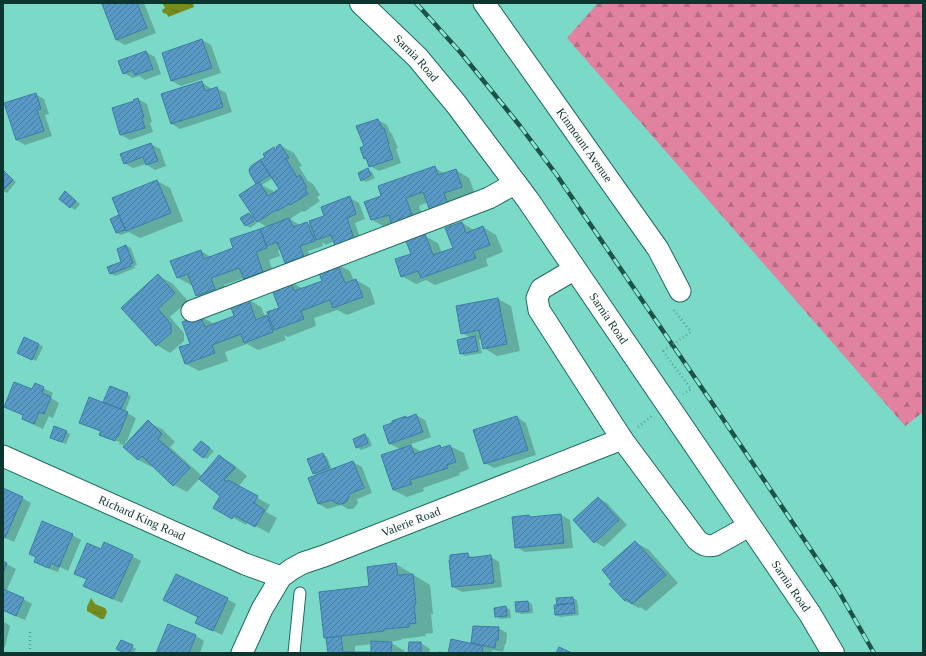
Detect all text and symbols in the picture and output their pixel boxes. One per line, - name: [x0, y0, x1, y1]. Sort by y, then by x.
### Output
- street label: Sarnia Road: [391, 32, 441, 84]
- street label: Kinmount Avenue: [554, 105, 615, 185]
- street label: Sarnia Road: [586, 290, 631, 347]
- street label: Richard King Road: [96, 493, 187, 543]
- street label: Valerie Road: [379, 504, 442, 540]
- street label: Sarnia Road: [769, 558, 813, 614]

